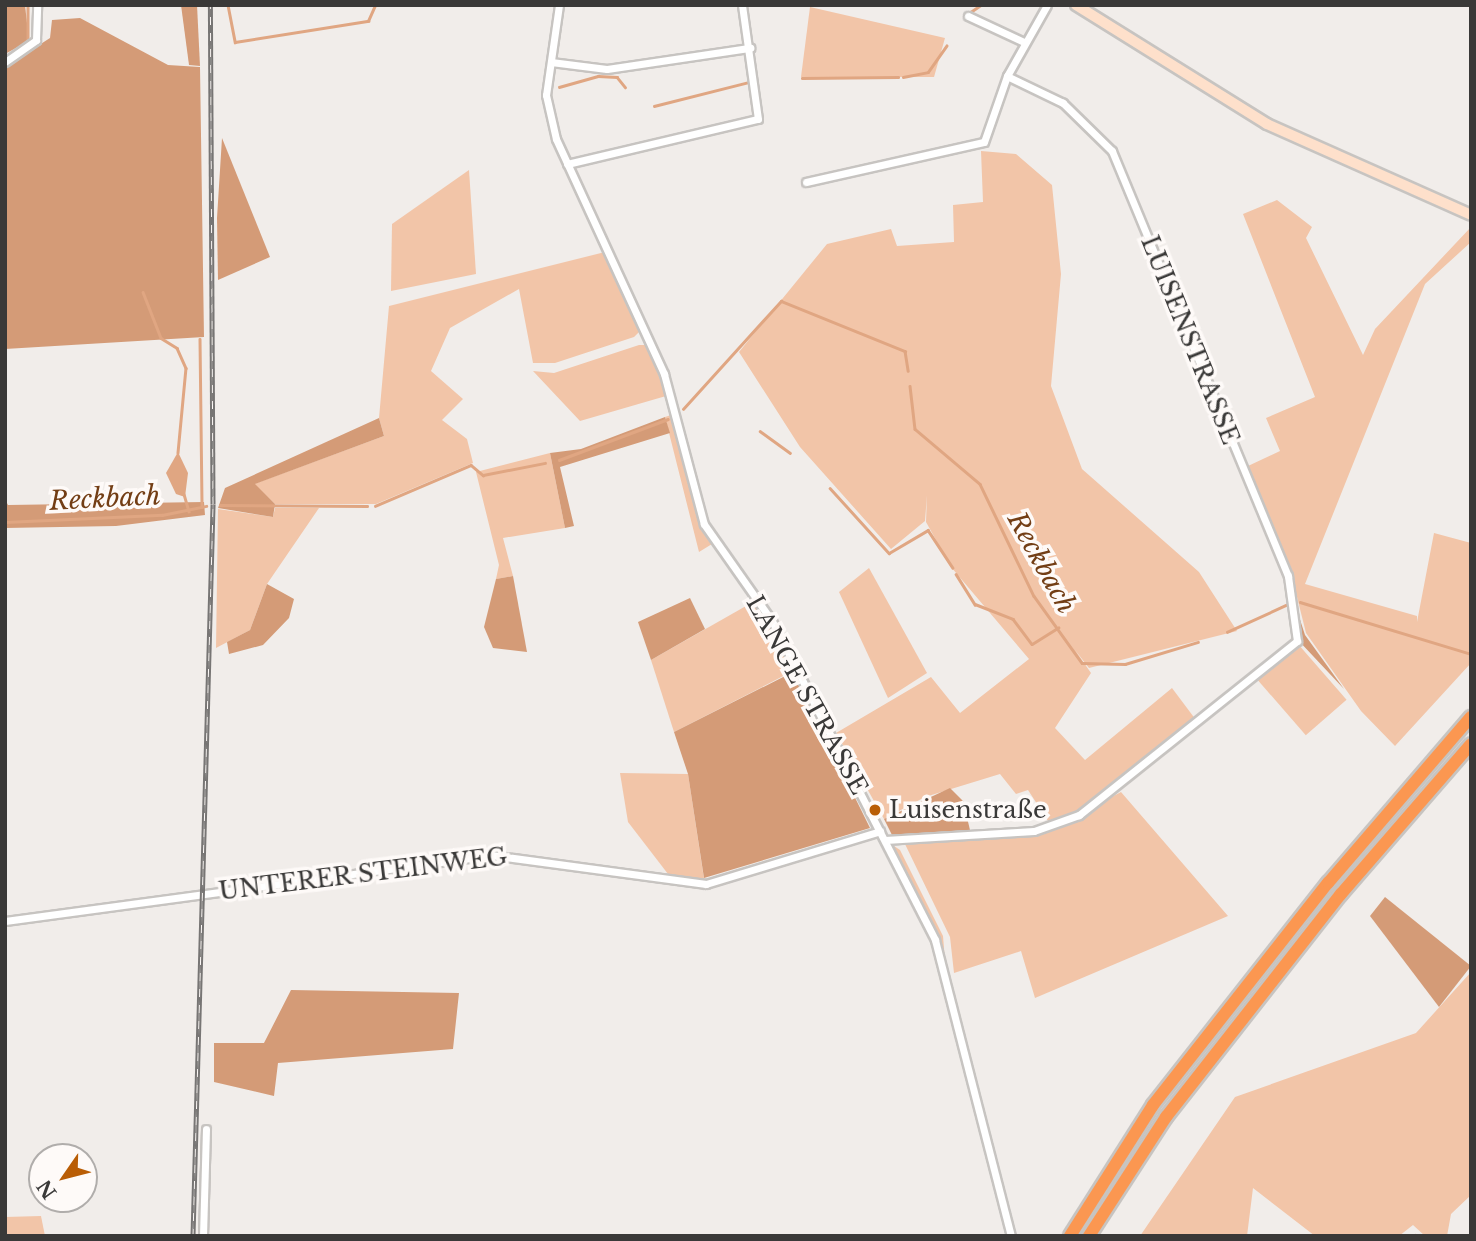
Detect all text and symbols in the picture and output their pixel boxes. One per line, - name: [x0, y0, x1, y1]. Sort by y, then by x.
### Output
- street label: LUISENSTRASSE: [1135, 231, 1245, 449]
- water label: Reckbach: [49, 481, 161, 517]
- water label: Reckbach: [1000, 507, 1082, 619]
- street label: LANGE STRASSE: [740, 591, 874, 799]
- place label: Luisenstraße: [889, 796, 1047, 824]
- marker: Luisenstraße: [867, 802, 883, 818]
- street label: UNTERER STEINWEG: [217, 842, 509, 906]
- north arrow: [28, 1143, 98, 1213]
- text: N: [32, 1175, 62, 1203]

